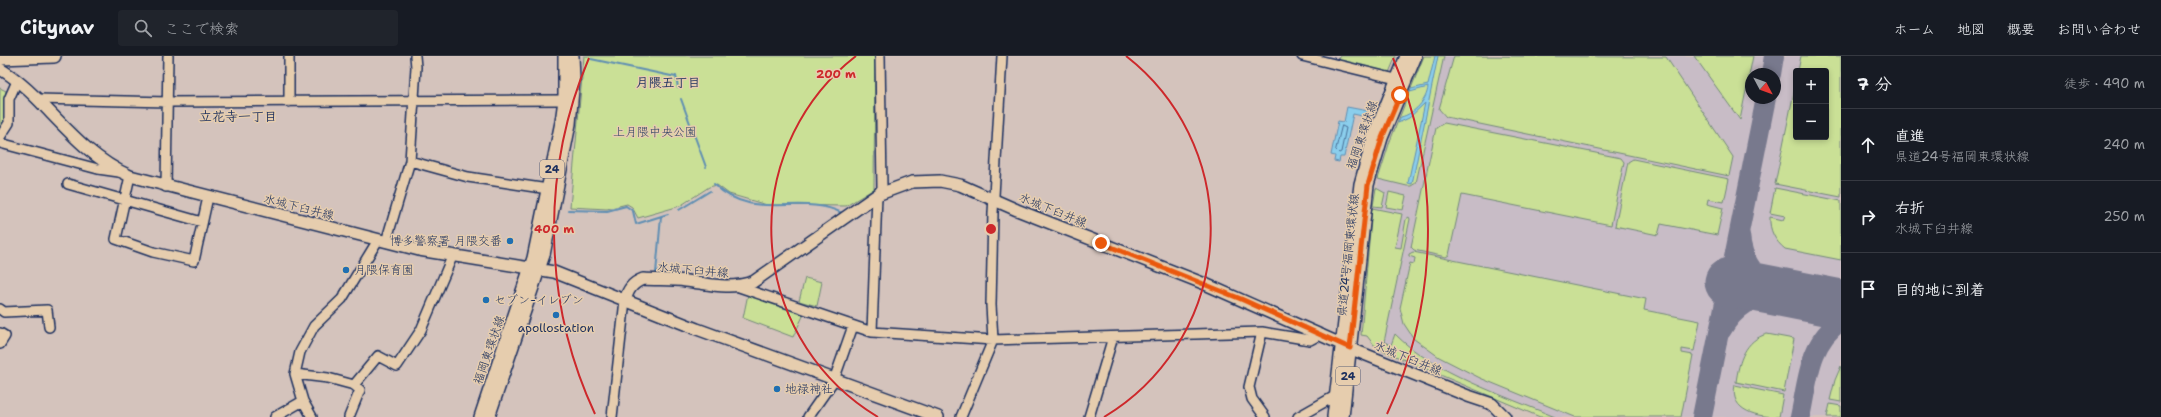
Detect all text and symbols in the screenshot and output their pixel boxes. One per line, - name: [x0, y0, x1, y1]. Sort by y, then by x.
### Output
- search box: [118, 10, 398, 46]
- text: Citynav: [20, 15, 94, 40]
- icon: search: [132, 17, 154, 39]
- text: ここで検索: [164, 19, 239, 39]
- text: ホーム: [1894, 20, 1935, 38]
- text: 地図: [1957, 20, 1985, 38]
- text: 概要: [2007, 20, 2035, 38]
- text: お問い合わせ: [2057, 20, 2141, 38]
- text: 200 m: [816, 66, 856, 82]
- north arrow: [1745, 68, 1781, 104]
- map controls: [1793, 68, 1829, 140]
- button: +: [1793, 68, 1829, 104]
- text: 7 分: [1857, 73, 1892, 95]
- district label: 月隈五丁目: [635, 74, 701, 91]
- text: 徒歩 · 490 m: [2064, 75, 2145, 92]
- route start: [1391, 86, 1409, 104]
- street label: 福岡東環状線: [1343, 98, 1381, 172]
- button: −: [1793, 104, 1829, 140]
- district label: 立花寺一丁目: [199, 108, 277, 125]
- park label: 上月隈中央公園: [613, 124, 697, 140]
- text: 直進: [1895, 126, 1925, 146]
- icon: ahead: [1857, 134, 1879, 156]
- text: 240 m: [2103, 136, 2145, 153]
- text: 県道24号福岡東環状線: [1895, 148, 2029, 165]
- road number: 24: [540, 160, 564, 178]
- street label: 水城下臼井線: [1017, 189, 1089, 231]
- street label: 水城下臼井線: [262, 191, 336, 223]
- street label: 県道24号福岡東環状線: [1334, 192, 1362, 318]
- text: 右折: [1895, 198, 1925, 218]
- icon: right: [1857, 206, 1879, 228]
- text: 250 m: [2104, 208, 2145, 225]
- text: 水城下臼井線: [1895, 220, 1973, 237]
- text: 400 m: [534, 221, 574, 237]
- centre of rings: [984, 222, 998, 236]
- place label: 博多警察署 月隈交番: [390, 233, 502, 249]
- route end: [1092, 234, 1110, 252]
- marker: 博多警察署 月隈交番: [505, 236, 515, 246]
- street label: 水城下臼井線: [656, 259, 730, 281]
- place label: 月隈保育園: [354, 262, 414, 278]
- marker: 月隈保育園: [341, 265, 351, 275]
- icon: arrive: [1857, 278, 1879, 300]
- text: 目的地に到着: [1895, 280, 1985, 300]
- place label: セブン-イレブン: [494, 292, 584, 308]
- marker: セブン-イレブン: [481, 295, 491, 305]
- marker: apollostation: [551, 310, 561, 320]
- street label: 福岡東環状線: [470, 313, 508, 387]
- place label: apollostation: [518, 320, 594, 336]
- street label: 水城下臼井線: [1372, 337, 1444, 379]
- road number: 24: [1336, 367, 1360, 385]
- place label: 地禄神社: [785, 381, 833, 397]
- marker: 地禄神社: [772, 384, 782, 394]

